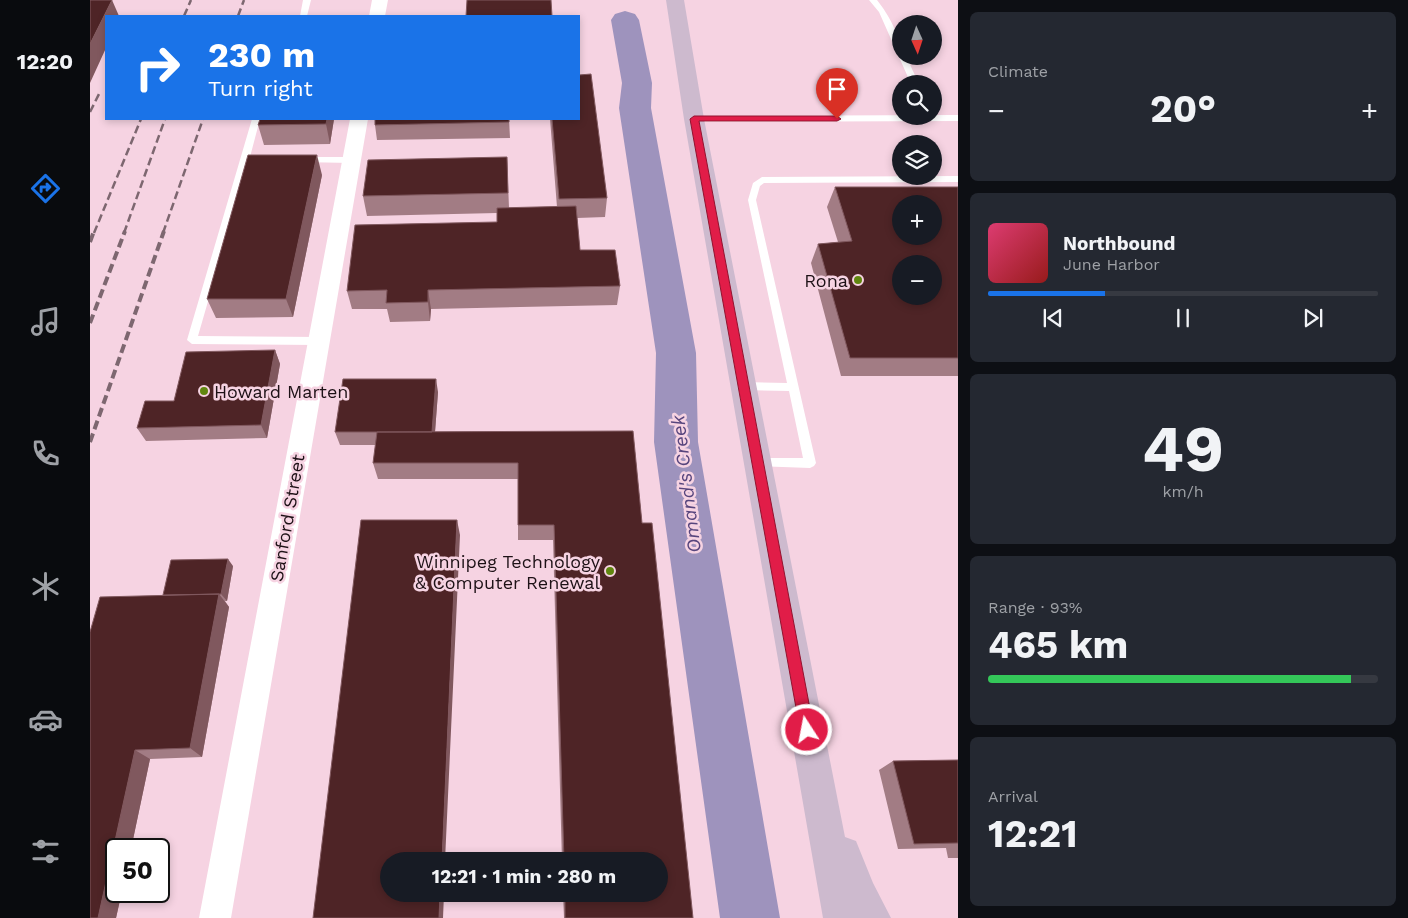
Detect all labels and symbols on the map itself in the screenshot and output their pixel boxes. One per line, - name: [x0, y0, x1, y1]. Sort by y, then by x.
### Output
- north arrow: [892, 15, 942, 65]
- pin: [816, 68, 858, 119]
- place label: Rona: [804, 270, 848, 291]
- marker: Rona: [852, 274, 864, 286]
- place label: Howard Marten: [214, 381, 348, 402]
- marker: Howard Marten: [198, 385, 210, 397]
- water label: Omand's Creek: [666, 413, 706, 554]
- street label: Sanford Street: [265, 452, 309, 583]
- place label: Winnipeg Technology & Computer Renewal: [415, 551, 601, 593]
- marker: Winnipeg Technology & Computer Renewal: [604, 565, 616, 577]
- position arrow: [780, 703, 832, 755]
- speed limit sign: 50: [105, 838, 170, 903]

